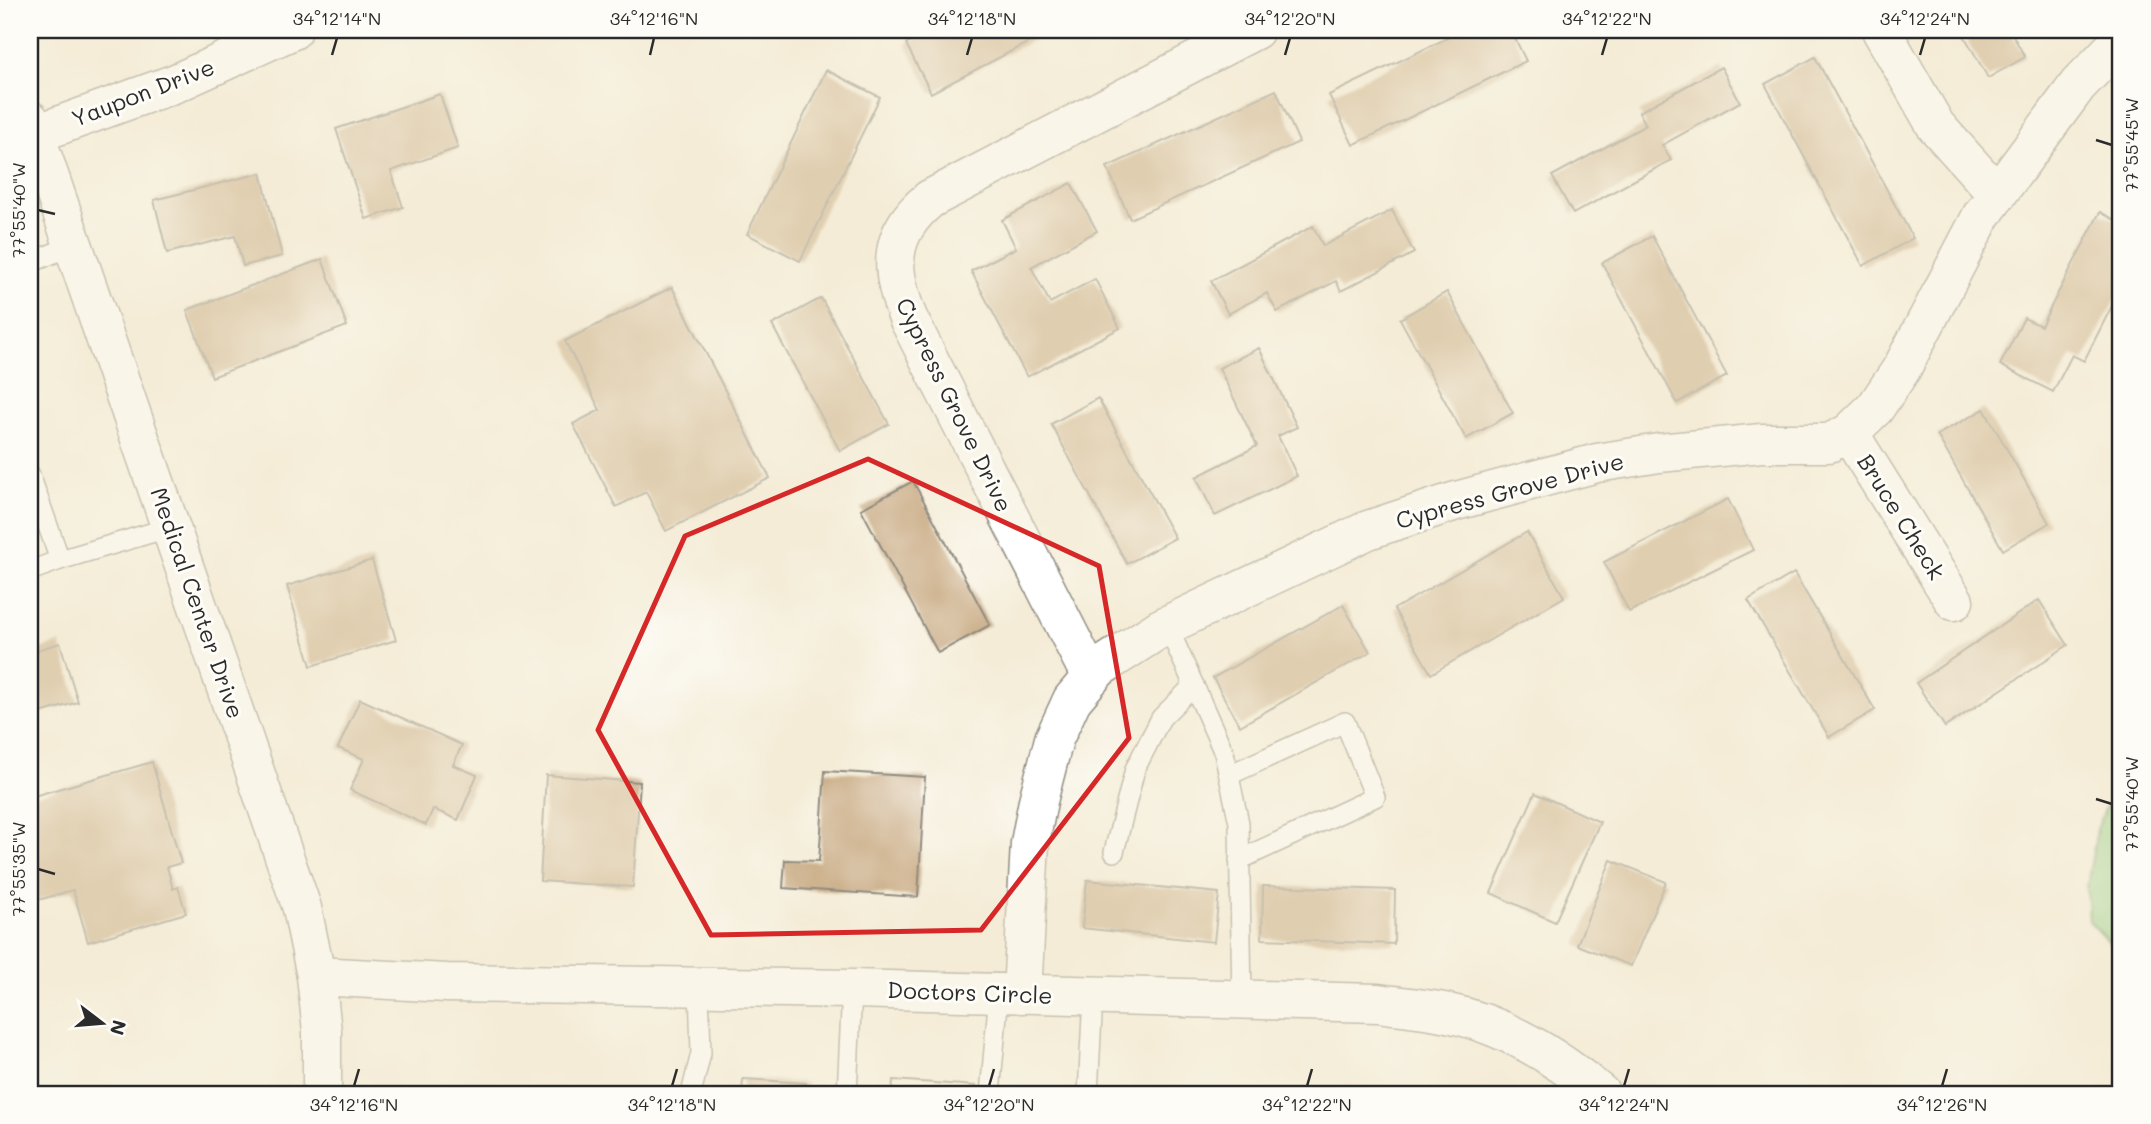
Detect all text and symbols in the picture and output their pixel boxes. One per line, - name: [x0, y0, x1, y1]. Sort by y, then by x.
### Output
- text: 34°12'14"N: [293, 6, 381, 30]
- text: 34°12'16"N: [610, 6, 698, 30]
- text: 34°12'18"N: [928, 6, 1016, 30]
- text: 34°12'20"N: [1245, 6, 1335, 30]
- text: 34°12'22"N: [1562, 6, 1652, 30]
- text: 34°12'24"N: [1880, 6, 1970, 30]
- street label: Yaupon Drive: [67, 51, 218, 133]
- text: 77°55'45"W: [2119, 97, 2143, 193]
- text: 77°55'40"W: [6, 162, 30, 258]
- street label: Cypress Grove Drive: [890, 292, 1020, 517]
- street label: Cypress Grove Drive: [1392, 445, 1627, 535]
- street label: Bruce Check: [1851, 448, 1952, 585]
- street label: Medical Center Drive: [144, 483, 252, 722]
- text: 77°55'40"W: [2119, 756, 2143, 852]
- text: 77°55'35"W: [6, 821, 30, 917]
- street label: Doctors Circle: [887, 974, 1053, 1010]
- north arrow: [66, 988, 136, 1058]
- text: N: [105, 1017, 133, 1038]
- text: 34°12'16"N: [310, 1092, 398, 1116]
- text: 34°12'18"N: [628, 1092, 716, 1116]
- text: 34°12'20"N: [944, 1092, 1034, 1116]
- text: 34°12'22"N: [1262, 1092, 1352, 1116]
- text: 34°12'24"N: [1579, 1092, 1669, 1116]
- text: 34°12'26"N: [1897, 1092, 1987, 1116]

